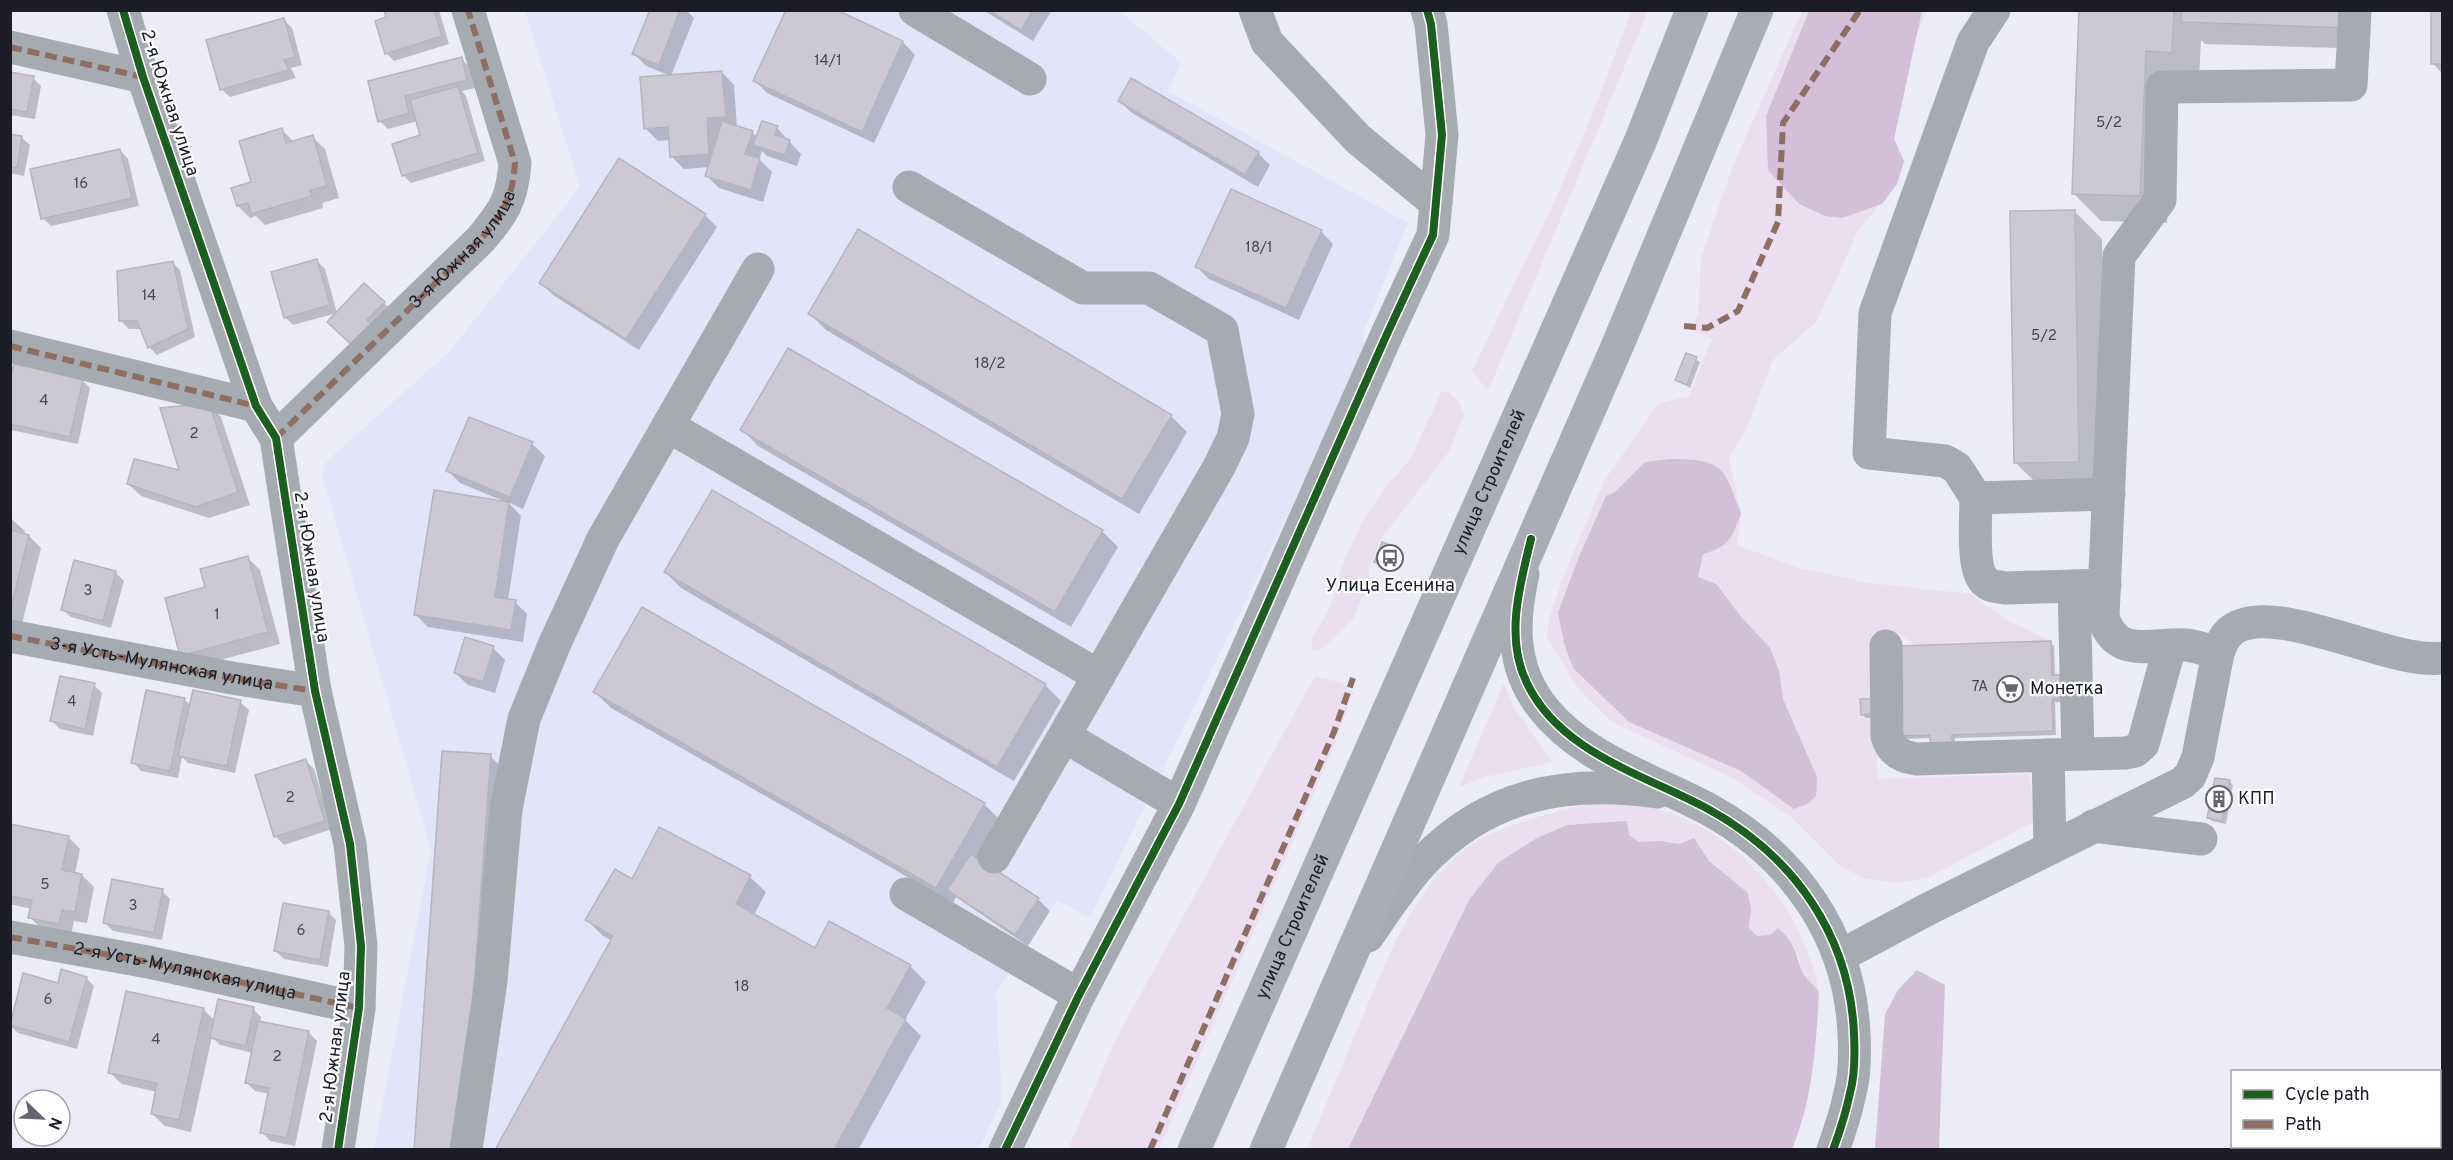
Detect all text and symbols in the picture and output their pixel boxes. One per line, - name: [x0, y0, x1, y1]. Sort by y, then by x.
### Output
- street label: 2-я Южная улица: [134, 27, 204, 179]
- house number: 14/1: [814, 52, 842, 71]
- house number: 5/2: [2096, 114, 2122, 133]
- house number: 16: [74, 175, 88, 194]
- street label: 3-я Южная улица: [404, 188, 522, 314]
- house number: 18/1: [1245, 239, 1273, 258]
- house number: 14: [142, 287, 156, 306]
- house number: 5/2: [2031, 327, 2057, 346]
- house number: 18/2: [975, 355, 1005, 374]
- house number: 4: [39, 392, 49, 411]
- street label: улица Строителей: [1447, 406, 1532, 559]
- house number: 2: [189, 425, 199, 444]
- street label: 2-я Южная улица: [288, 490, 334, 644]
- bus stop icon: Улица Есенина: [1375, 543, 1405, 573]
- place label: Улица Есенина: [1325, 575, 1455, 598]
- house number: 3: [83, 582, 93, 601]
- house number: 1: [214, 606, 220, 625]
- street label: 3-я Усть-Мулянская улица: [48, 632, 275, 696]
- supermarket icon: Монетка: [1995, 674, 2025, 704]
- house number: 7А: [1972, 678, 1988, 697]
- place label: Монетка: [2030, 678, 2103, 701]
- house number: 4: [67, 693, 77, 712]
- building icon: КПП: [2204, 784, 2234, 814]
- place label: КПП: [2238, 788, 2275, 811]
- house number: 2: [285, 789, 295, 808]
- street label: улица Строителей: [1251, 851, 1335, 1003]
- house number: 5: [40, 876, 50, 895]
- house number: 3: [128, 897, 138, 916]
- house number: 6: [297, 922, 306, 941]
- street label: 2-я Усть-Мулянская улица: [71, 937, 298, 1005]
- street label: 2-я Южная улица: [315, 970, 357, 1124]
- house number: 18: [735, 978, 749, 997]
- house number: 6: [44, 991, 53, 1010]
- house number: 4: [151, 1031, 161, 1050]
- house number: 2: [272, 1048, 282, 1067]
- legend: [2231, 1070, 2441, 1148]
- text: Cycle path: [2285, 1084, 2370, 1107]
- north arrow: [12, 1088, 72, 1148]
- text: N: [43, 1114, 65, 1132]
- text: Path: [2285, 1114, 2322, 1137]

